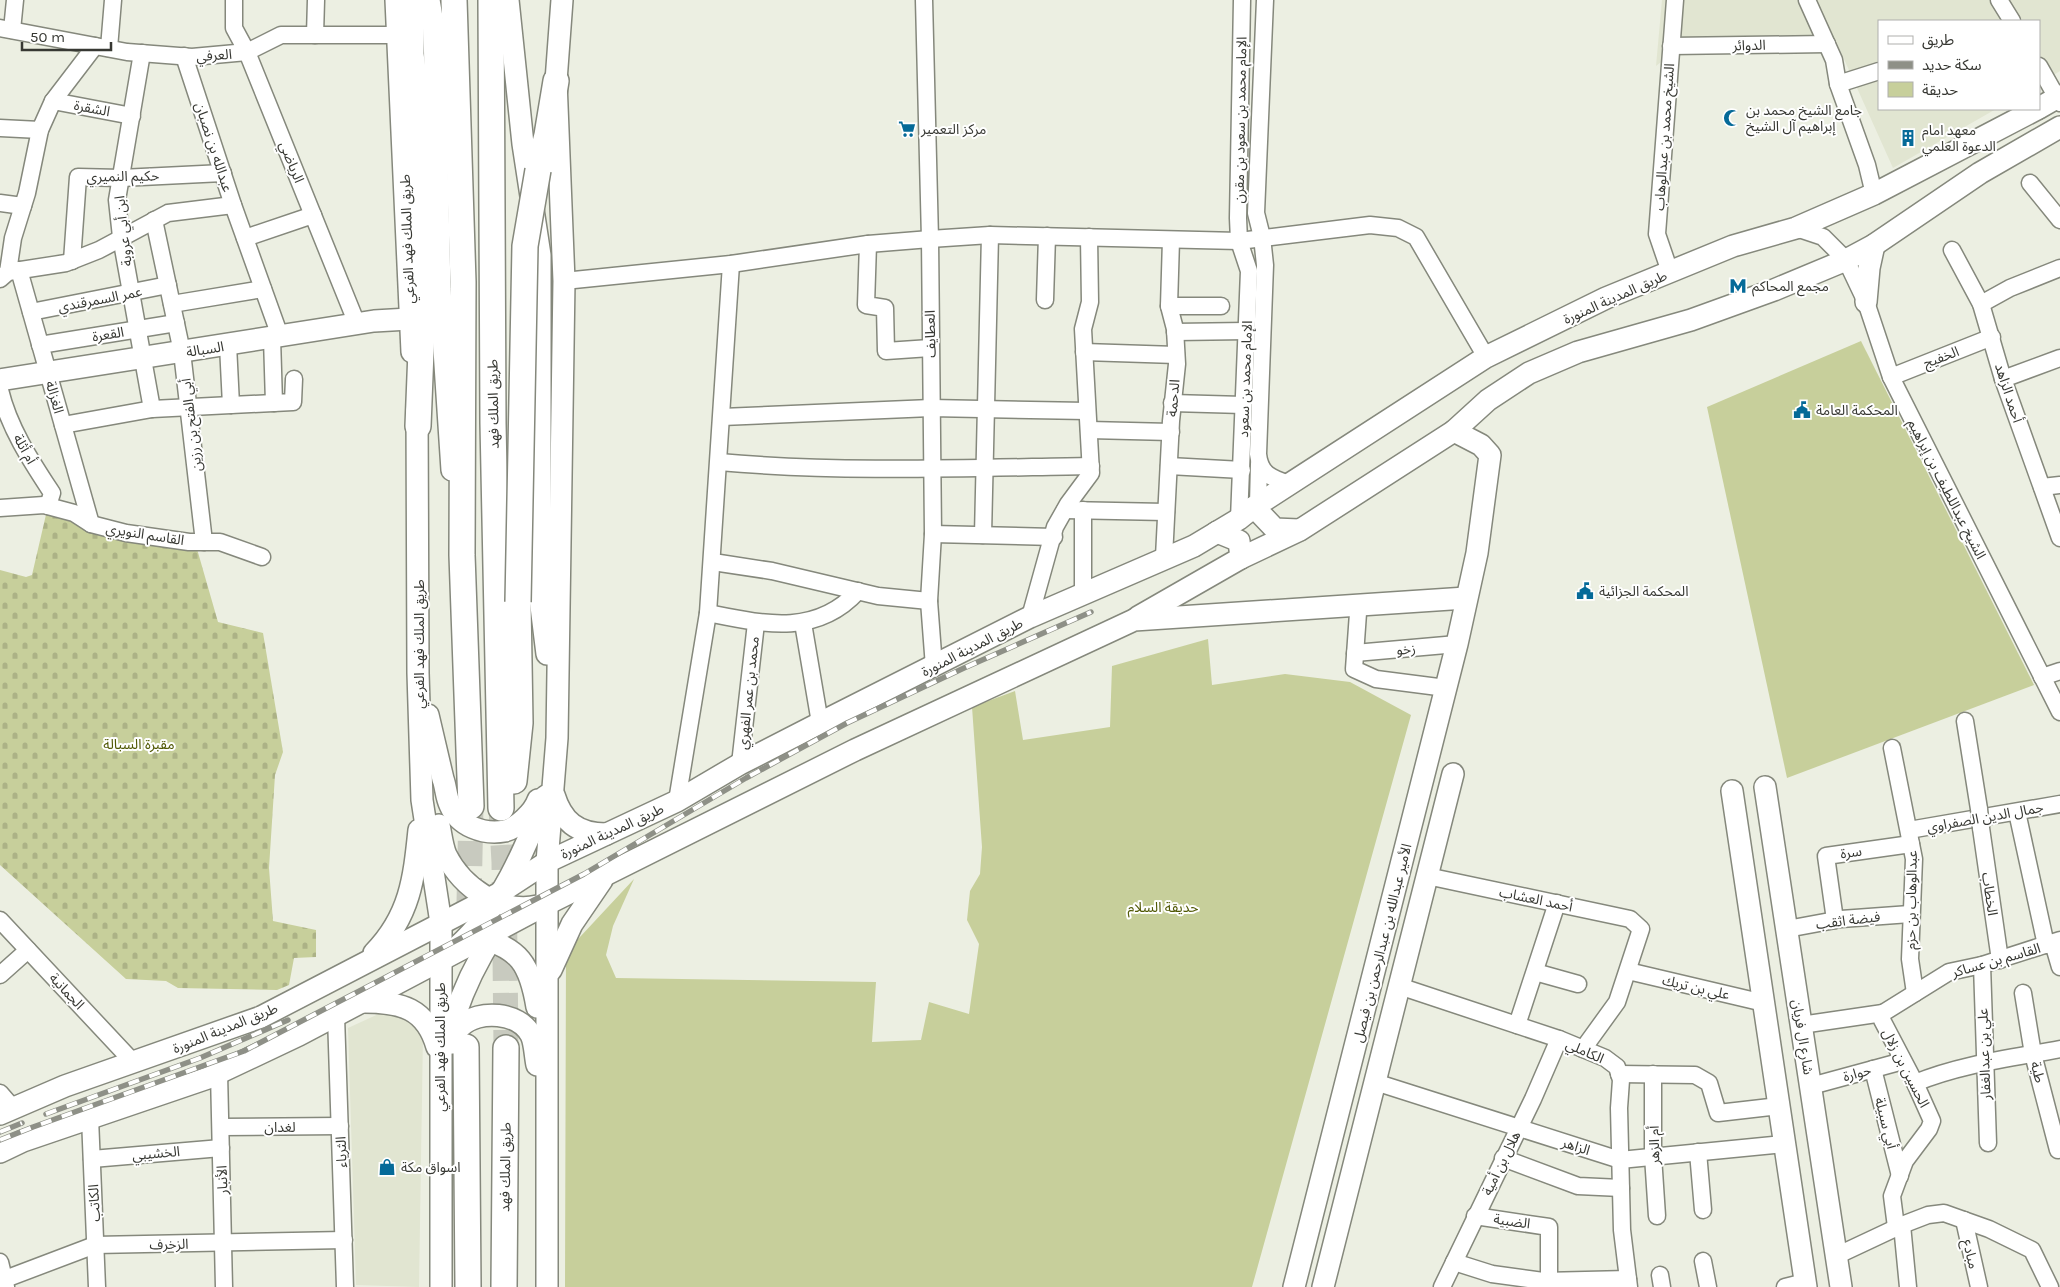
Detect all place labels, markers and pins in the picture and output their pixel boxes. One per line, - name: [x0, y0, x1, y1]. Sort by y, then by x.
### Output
- place label: جامع الشيخ محمد بن إبراهيم آل الشيخ: [1746, 102, 1862, 137]
- mosque icon: جامع الشيخ محمد بن إبراهيم آل الشيخ: [1722, 108, 1742, 128]
- supermarket icon: مركز التعمير: [897, 119, 917, 139]
- place label: مركز التعمير: [920, 121, 986, 138]
- place label: معهد امام الدعوة العلمي: [1922, 122, 1996, 157]
- building icon: معهد امام الدعوة العلمي: [1898, 128, 1918, 148]
- metro station icon: مجمع المحاكم: [1728, 276, 1748, 296]
- place label: مجمع المحاكم: [1752, 278, 1829, 297]
- public building icon: المحكمة العامة: [1792, 400, 1812, 420]
- place label: المحكمة العامة: [1816, 402, 1898, 419]
- public building icon: المحكمة الجزائية: [1575, 581, 1595, 601]
- place label: المحكمة الجزائية: [1599, 583, 1689, 600]
- shop icon: اسواق مكة: [377, 1157, 397, 1177]
- place label: اسواق مكة: [401, 1159, 461, 1176]

